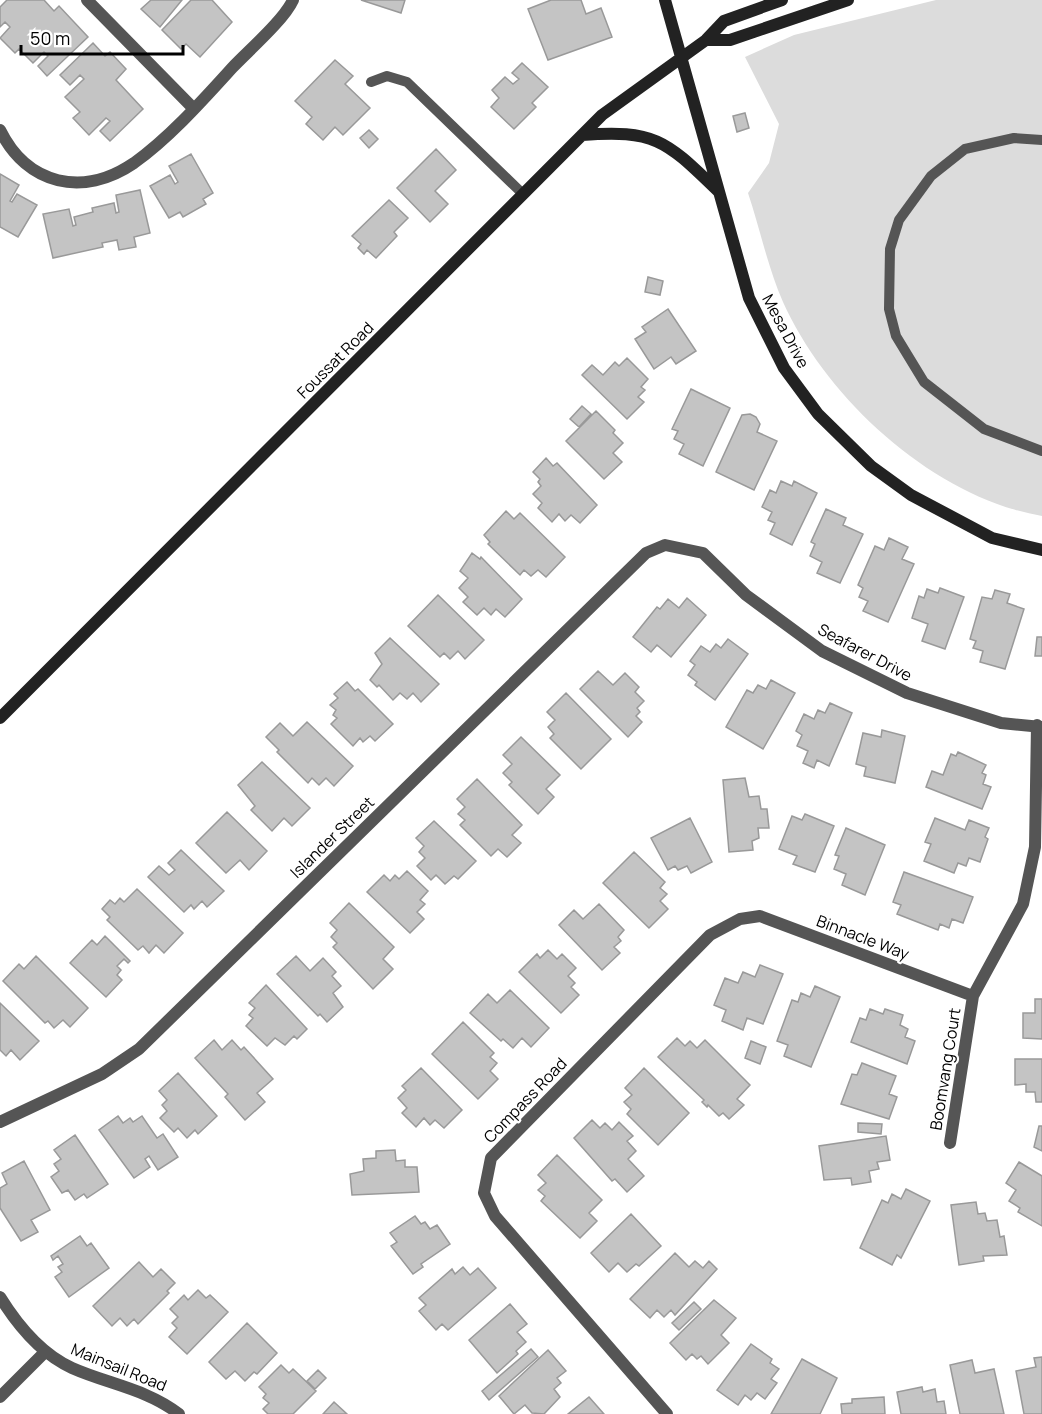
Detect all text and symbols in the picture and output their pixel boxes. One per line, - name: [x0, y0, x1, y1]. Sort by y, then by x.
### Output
- scale bar: [21, 18, 183, 56]
- text: 50 m: [30, 26, 70, 50]
- street label: Mesa Drive: [757, 290, 815, 372]
- street label: Foussat Road: [292, 317, 378, 403]
- street label: Seafarer Drive: [814, 618, 916, 686]
- street label: Islander Street: [285, 791, 379, 883]
- street label: Binnacle Way: [814, 909, 913, 965]
- street label: Boomvang Court: [924, 1006, 966, 1132]
- street label: Compass Road: [479, 1053, 571, 1147]
- street label: Mainsail Road: [68, 1338, 170, 1396]

